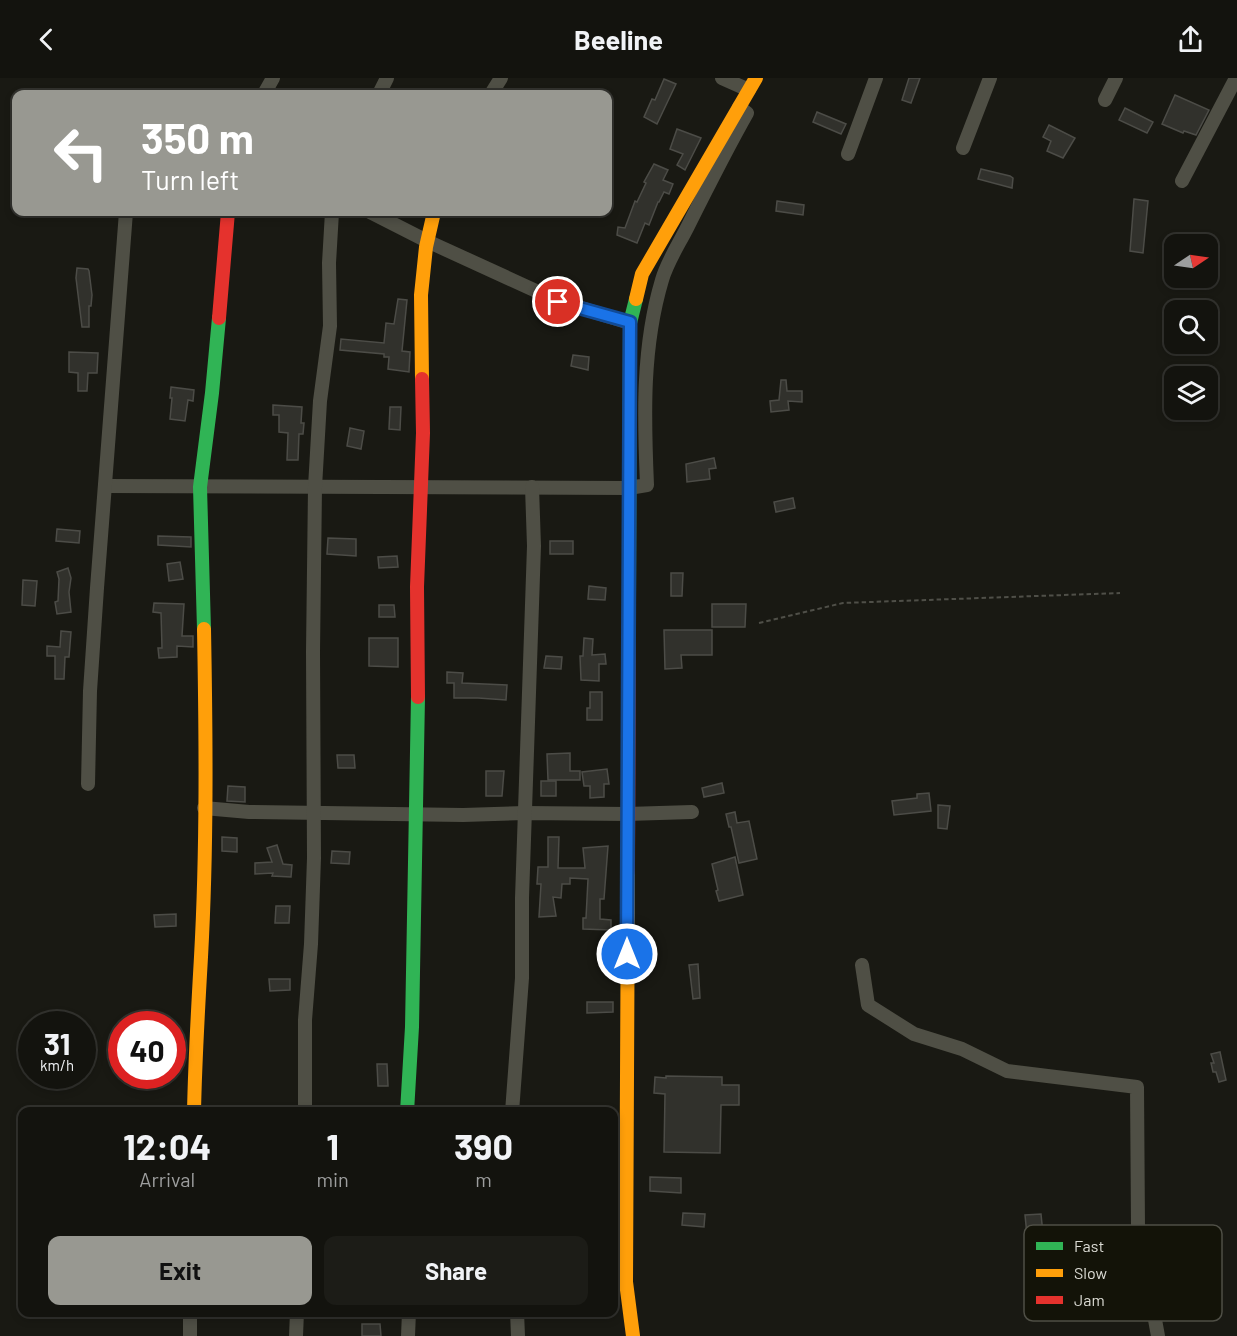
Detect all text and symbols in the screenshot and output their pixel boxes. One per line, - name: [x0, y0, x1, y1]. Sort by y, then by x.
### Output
- icon: back: [30, 23, 63, 56]
- text: Beeline: [574, 23, 663, 55]
- icon: share: [1174, 23, 1207, 56]
- text: 350 m: [141, 112, 254, 162]
- icon: left: [42, 114, 120, 192]
- text: Turn left: [141, 163, 239, 195]
- north arrow: [1164, 234, 1218, 288]
- map controls: [1164, 234, 1218, 420]
- pin: [532, 276, 583, 327]
- icon: arrive: [541, 285, 574, 318]
- button: search: [1164, 300, 1218, 354]
- button: layers: [1164, 366, 1218, 420]
- position arrow: [595, 922, 659, 986]
- speed limit sign: 40: [108, 1011, 186, 1089]
- text: 31: [44, 1025, 70, 1061]
- text: km/h: [40, 1056, 74, 1074]
- text: 12:04: [123, 1124, 211, 1167]
- text: 1: [326, 1124, 339, 1167]
- text: 390: [454, 1124, 513, 1167]
- text: Arrival: [139, 1167, 195, 1191]
- text: min: [316, 1167, 349, 1191]
- text: m: [475, 1167, 492, 1191]
- legend: [1024, 1225, 1222, 1321]
- button: Exit: [48, 1236, 312, 1305]
- button: Share: [324, 1236, 588, 1305]
- text: Fast: [1074, 1236, 1104, 1255]
- text: Slow: [1074, 1263, 1107, 1282]
- text: Jam: [1074, 1290, 1105, 1309]

